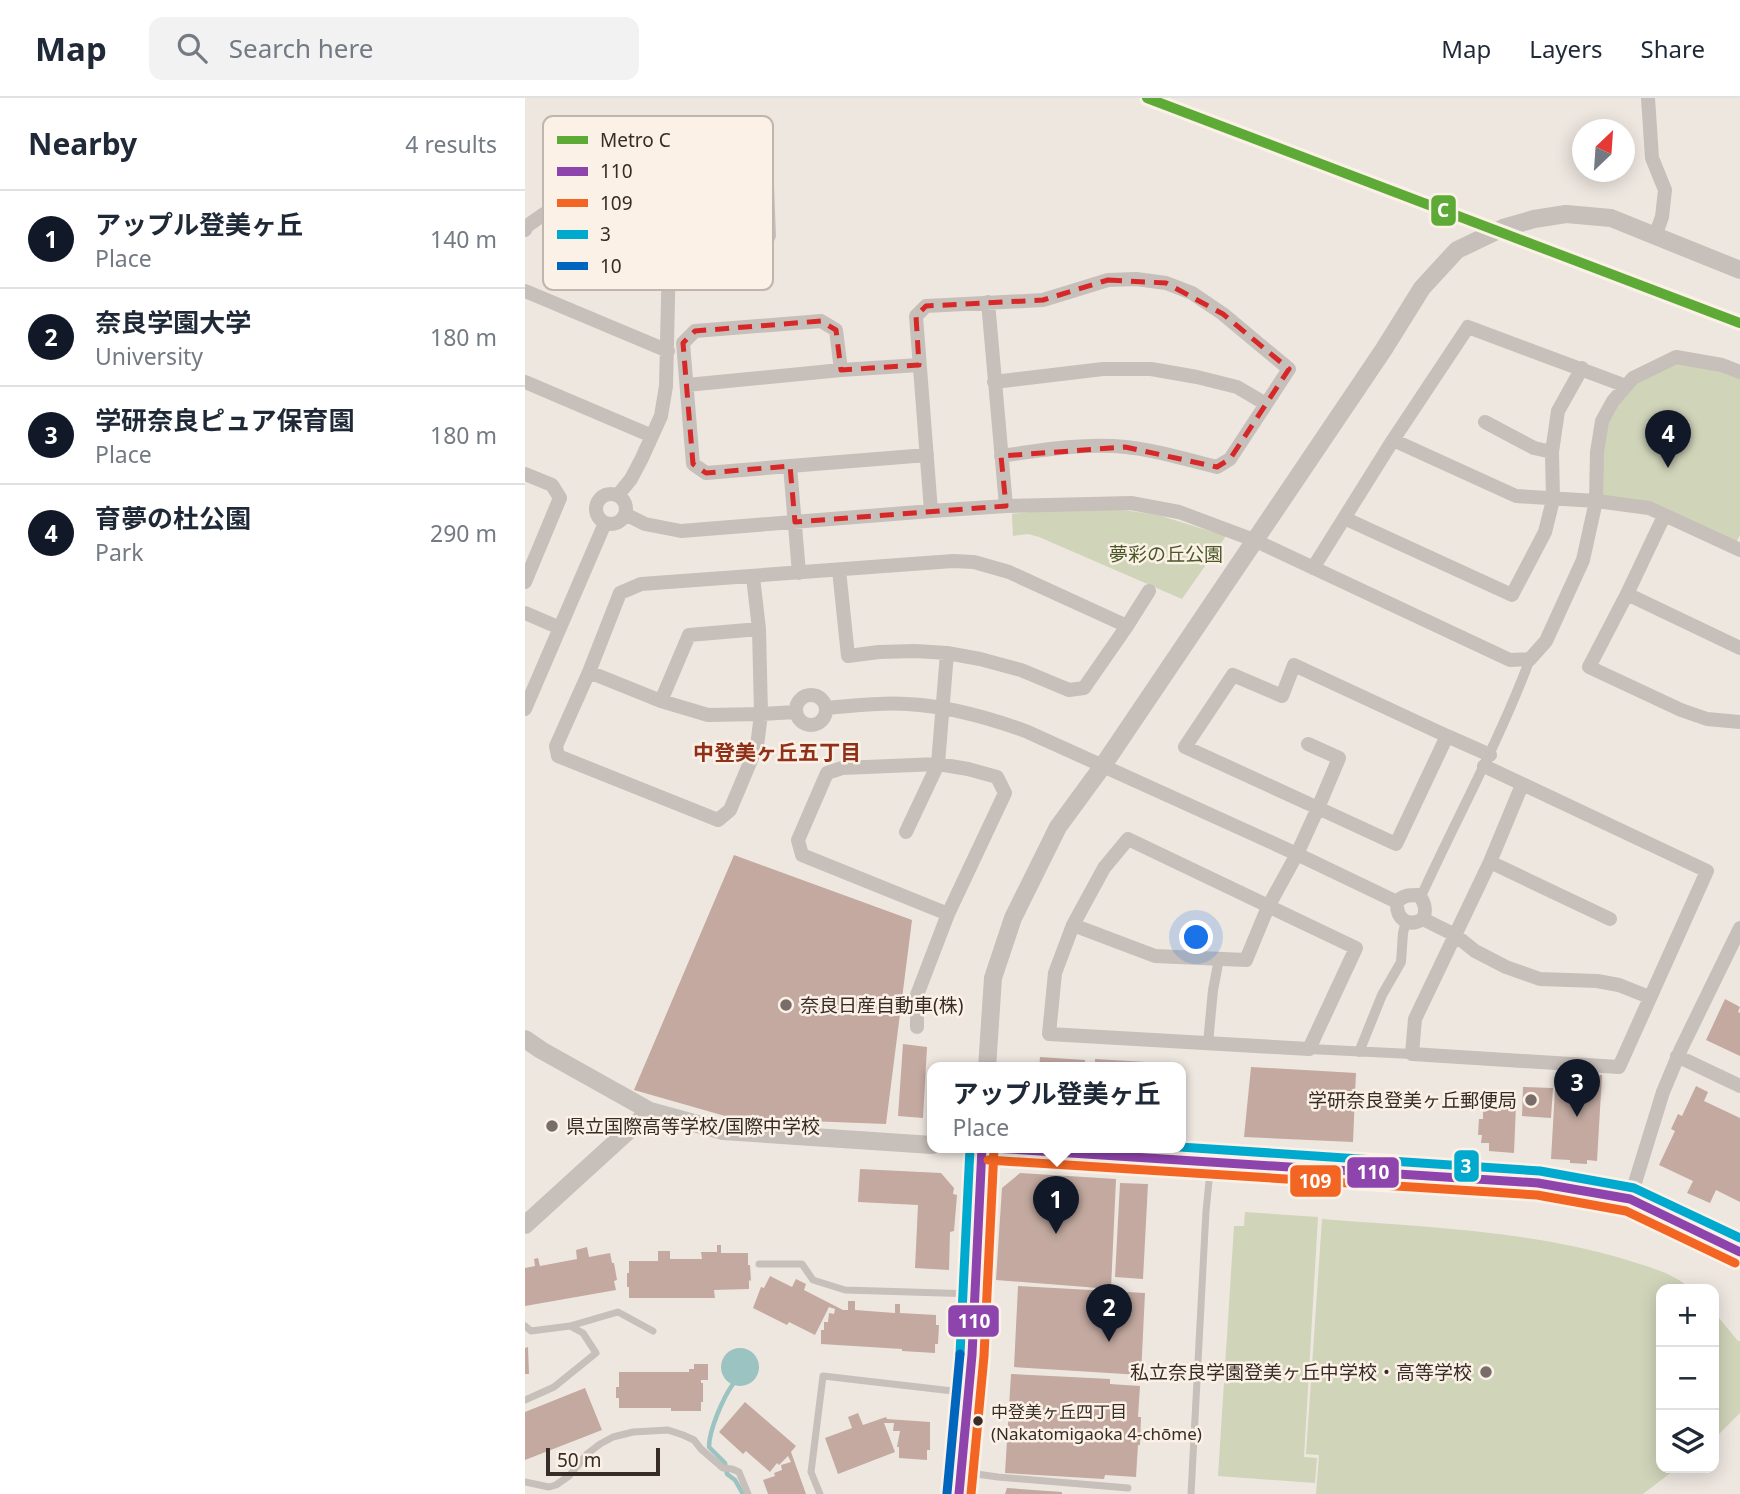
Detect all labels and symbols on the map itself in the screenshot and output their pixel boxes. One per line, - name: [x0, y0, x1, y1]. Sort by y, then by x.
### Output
- legend: [543, 116, 773, 290]
- north arrow: [1572, 119, 1635, 182]
- text: Metro C: [600, 127, 671, 153]
- text: 110: [600, 158, 633, 184]
- text: 109: [600, 190, 633, 216]
- line badge: C: [1430, 194, 1457, 227]
- text: C: [1437, 197, 1449, 223]
- text: 3: [600, 221, 611, 247]
- text: 10: [600, 253, 622, 279]
- pin: 4: [1645, 410, 1691, 468]
- park label: 夢彩の丘公園: [1109, 541, 1223, 567]
- district label: 中登美ヶ丘五丁目: [693, 738, 861, 766]
- your location: [1179, 920, 1213, 954]
- place label: 奈良日産自動車(株): [800, 992, 963, 1018]
- marker: 奈良日産自動車(株): [778, 997, 794, 1013]
- pin: 3: [1554, 1059, 1600, 1117]
- place label: 学研奈良登美ヶ丘郵便局: [1308, 1087, 1517, 1113]
- marker: 学研奈良登美ヶ丘郵便局: [1523, 1092, 1539, 1108]
- place label: 県立国際高等学校/国際中学校: [566, 1113, 820, 1139]
- marker: 県立国際高等学校/国際中学校: [544, 1118, 560, 1134]
- line badge: 3: [1453, 1149, 1480, 1183]
- text: 3: [1461, 1153, 1472, 1179]
- line badge: 110: [1346, 1156, 1400, 1189]
- text: 110: [1357, 1159, 1389, 1185]
- line badge: 109: [1289, 1164, 1342, 1198]
- text: 109: [1299, 1168, 1331, 1194]
- pin: 1: [1033, 1176, 1079, 1234]
- pin: 2: [1086, 1284, 1132, 1342]
- line badge: 110: [947, 1304, 1000, 1338]
- text: 110: [958, 1308, 990, 1334]
- place label: 私立奈良学園登美ヶ丘中学校・高等学校: [1130, 1359, 1472, 1385]
- marker: 私立奈良学園登美ヶ丘中学校・高等学校: [1478, 1364, 1494, 1380]
- place label: 中登美ヶ丘四丁目 (Nakatomigaoka 4-chōme): [991, 1400, 1202, 1445]
- marker: 中登美ヶ丘四丁目 (Nakatomigaoka 4-chōme): [971, 1414, 985, 1428]
- scale bar: [546, 1445, 660, 1477]

